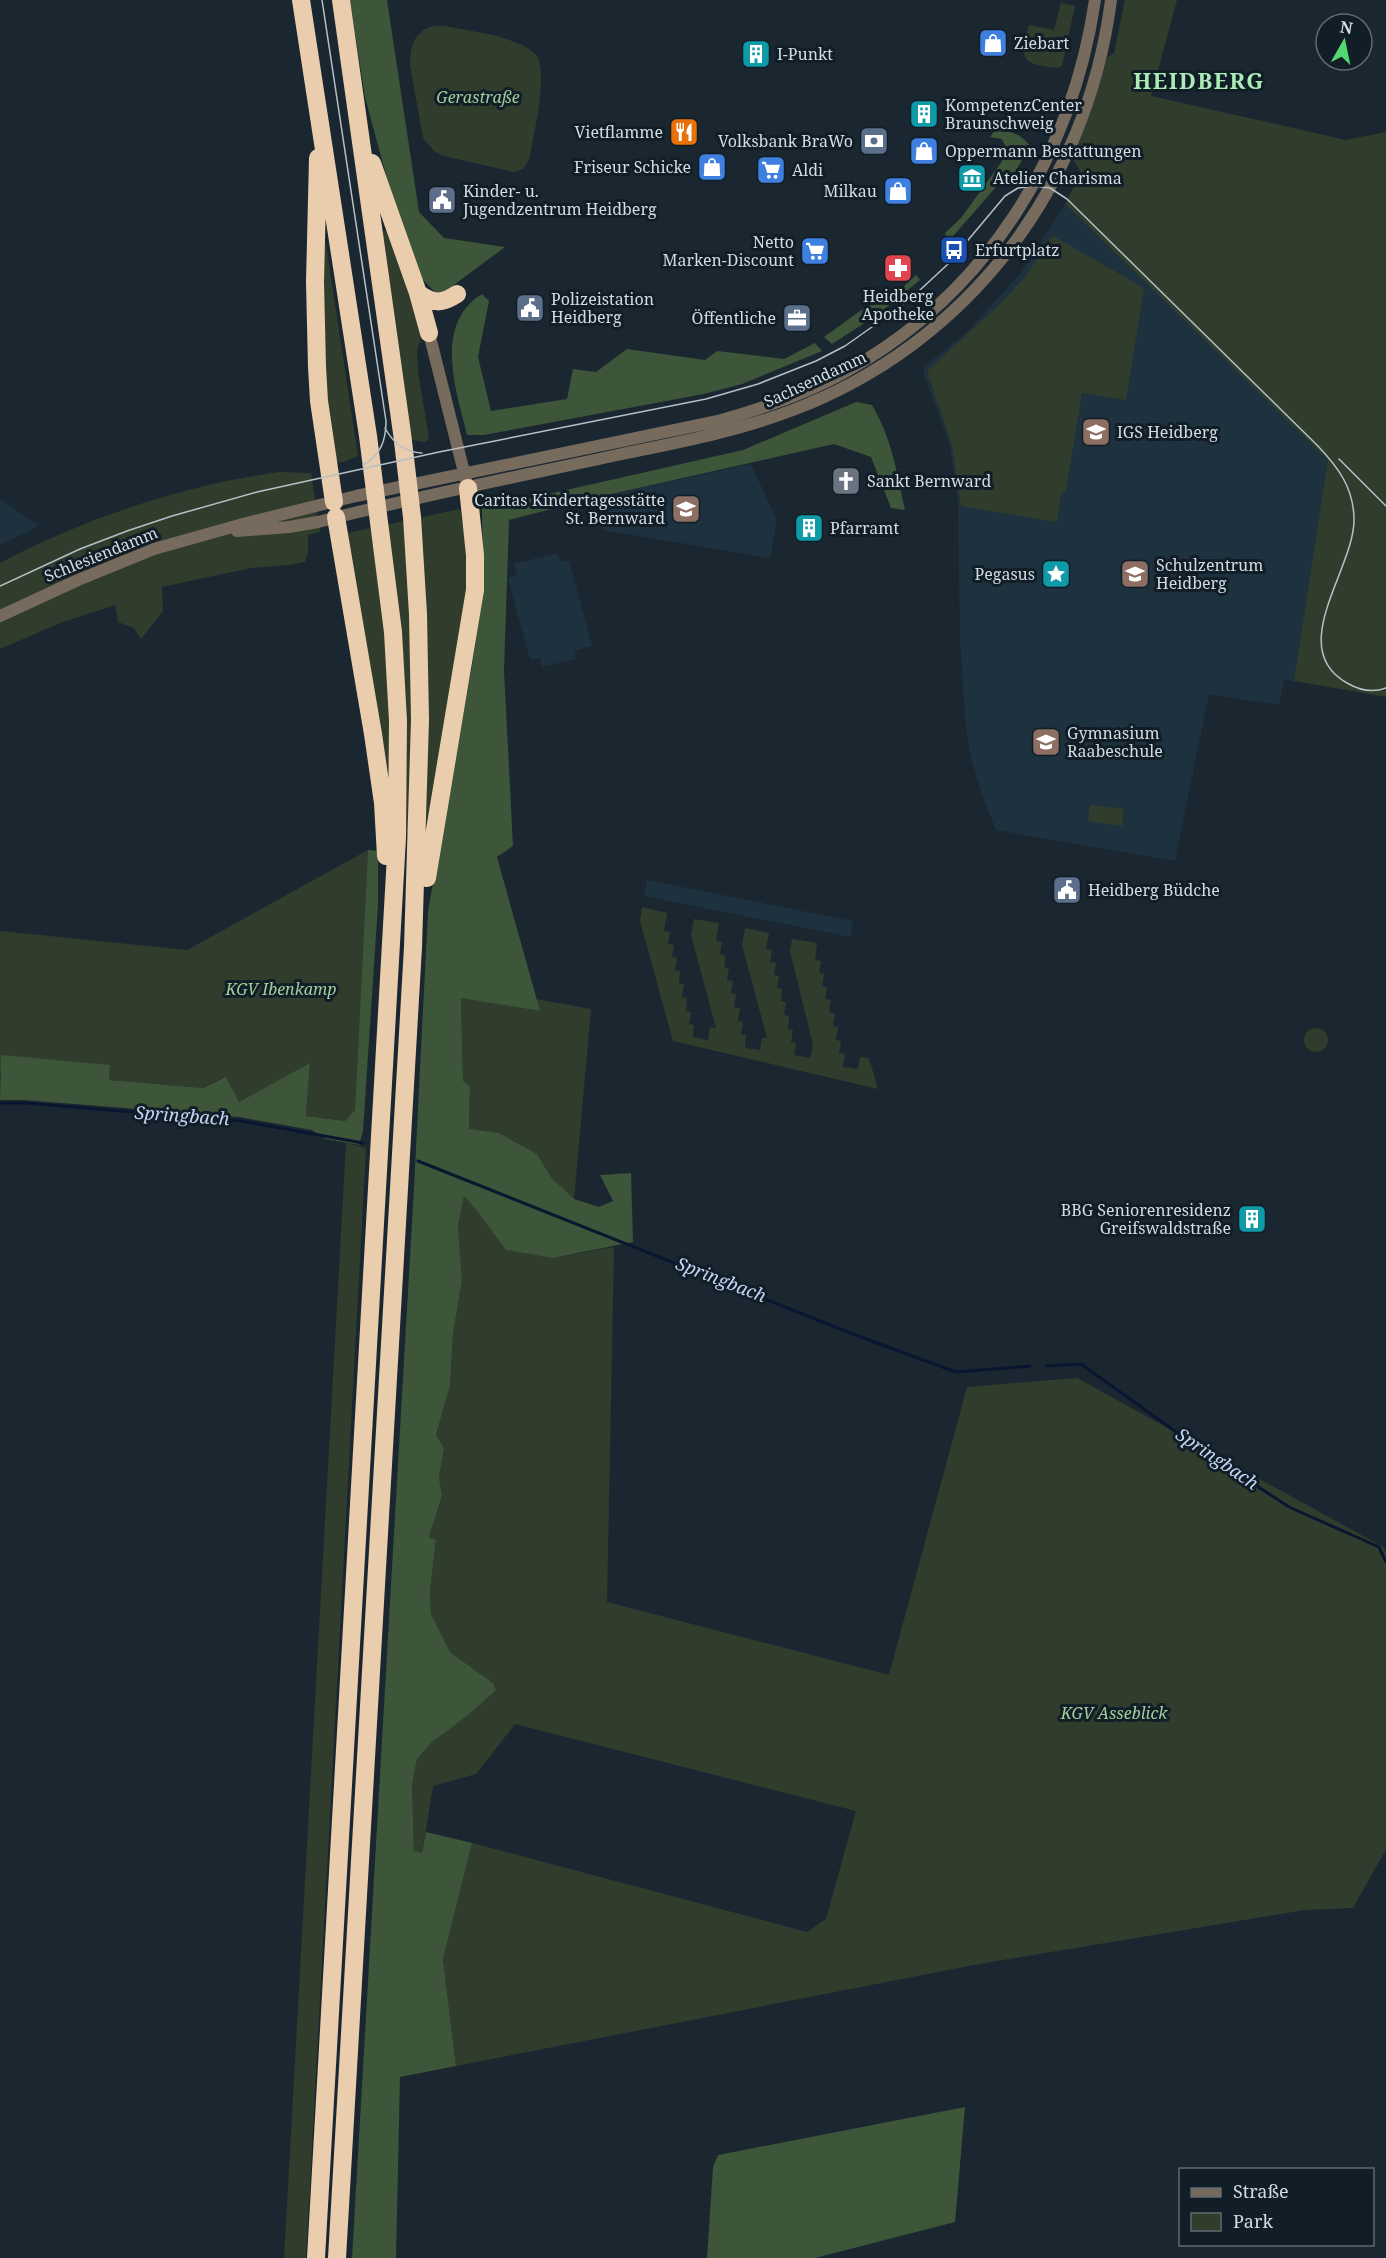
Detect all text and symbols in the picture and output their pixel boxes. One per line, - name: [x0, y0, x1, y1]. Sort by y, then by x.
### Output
- north arrow: [1314, 12, 1374, 72]
- text: N: [1338, 15, 1355, 39]
- shop icon: Ziebart: [977, 27, 1009, 59]
- place label: Ziebart: [1014, 32, 1070, 54]
- building icon: I-Punkt: [740, 38, 772, 70]
- place label: I-Punkt: [777, 43, 833, 65]
- district label: HEIDBERG: [1133, 65, 1265, 95]
- park label: Gerastraße: [436, 86, 520, 108]
- place label: KompetenzCenter Braunschweig: [945, 94, 1082, 134]
- building icon: KompetenzCenter Braunschweig: [908, 98, 940, 130]
- restaurant icon: Vietflamme: [668, 116, 700, 148]
- place label: Vietflamme: [574, 121, 663, 143]
- bank icon: Volksbank BraWo: [858, 125, 890, 157]
- place label: Volksbank BraWo: [718, 130, 853, 152]
- shop icon: Oppermann Bestattungen: [908, 135, 940, 167]
- place label: Oppermann Bestattungen: [945, 140, 1142, 162]
- shop icon: Friseur Schicke: [696, 151, 728, 183]
- supermarket icon: Aldi: [755, 154, 787, 186]
- place label: Friseur Schicke: [574, 156, 691, 178]
- place label: Aldi: [792, 159, 823, 181]
- museum icon: Atelier Charisma: [956, 162, 988, 194]
- place label: Atelier Charisma: [993, 167, 1122, 189]
- shop icon: Milkau: [882, 175, 914, 207]
- place label: Kinder- u. Jugendzentrum Heidberg: [462, 180, 657, 220]
- place label: Milkau: [823, 180, 877, 202]
- public building icon: Kinder- u. Jugendzentrum Heidberg: [426, 184, 458, 216]
- place label: Netto Marken-Discount: [662, 231, 794, 271]
- bus stop icon: Erfurtplatz: [938, 234, 970, 266]
- supermarket icon: Netto Marken-Discount: [799, 235, 831, 267]
- place label: Erfurtplatz: [975, 239, 1059, 261]
- pharmacy icon: Heidberg Apotheke: [882, 252, 914, 284]
- place label: Heidberg Apotheke: [862, 285, 934, 325]
- place label: Polizeistation Heidberg: [551, 288, 654, 328]
- public building icon: Polizeistation Heidberg: [514, 292, 546, 324]
- office icon: Öffentliche: [781, 302, 813, 334]
- place label: Öffentliche: [692, 307, 776, 329]
- street label: Sachsendamm: [760, 346, 870, 412]
- school or university icon: IGS Heidberg: [1080, 416, 1112, 448]
- place label: IGS Heidberg: [1117, 421, 1218, 443]
- church icon: Sankt Bernward: [830, 465, 862, 497]
- place label: Sankt Bernward: [867, 470, 991, 492]
- place label: Caritas Kindertagesstätte St. Bernward: [474, 489, 665, 529]
- school or university icon: Caritas Kindertagesstätte St. Bernward: [670, 493, 702, 525]
- building icon: Pfarramt: [793, 512, 825, 544]
- place label: Pfarramt: [830, 517, 899, 539]
- street label: Schlesiendamm: [41, 521, 161, 587]
- place label: Schulzentrum Heidberg: [1156, 554, 1263, 594]
- place icon: Pegasus: [1040, 558, 1072, 590]
- school or university icon: Schulzentrum Heidberg: [1119, 558, 1151, 590]
- place label: Pegasus: [975, 563, 1035, 585]
- place label: Gymnasium Raabeschule: [1067, 722, 1163, 762]
- school or university icon: Gymnasium Raabeschule: [1030, 726, 1062, 758]
- public building icon: Heidberg Büdche: [1051, 874, 1083, 906]
- place label: Heidberg Büdche: [1088, 879, 1220, 901]
- park label: KGV Ibenkamp: [224, 978, 337, 1000]
- water label: Springbach: [134, 1100, 230, 1130]
- place label: BBG Seniorenresidenz Greifswaldstraße: [1061, 1199, 1231, 1239]
- building icon: BBG Seniorenresidenz Greifswaldstraße: [1236, 1203, 1268, 1235]
- water label: Springbach: [673, 1251, 770, 1307]
- water label: Springbach: [1171, 1422, 1264, 1495]
- park label: KGV Asseblick: [1060, 1702, 1168, 1724]
- legend: [1179, 2168, 1374, 2246]
- text: Straße: [1233, 2179, 1289, 2203]
- text: Park: [1233, 2209, 1273, 2233]

